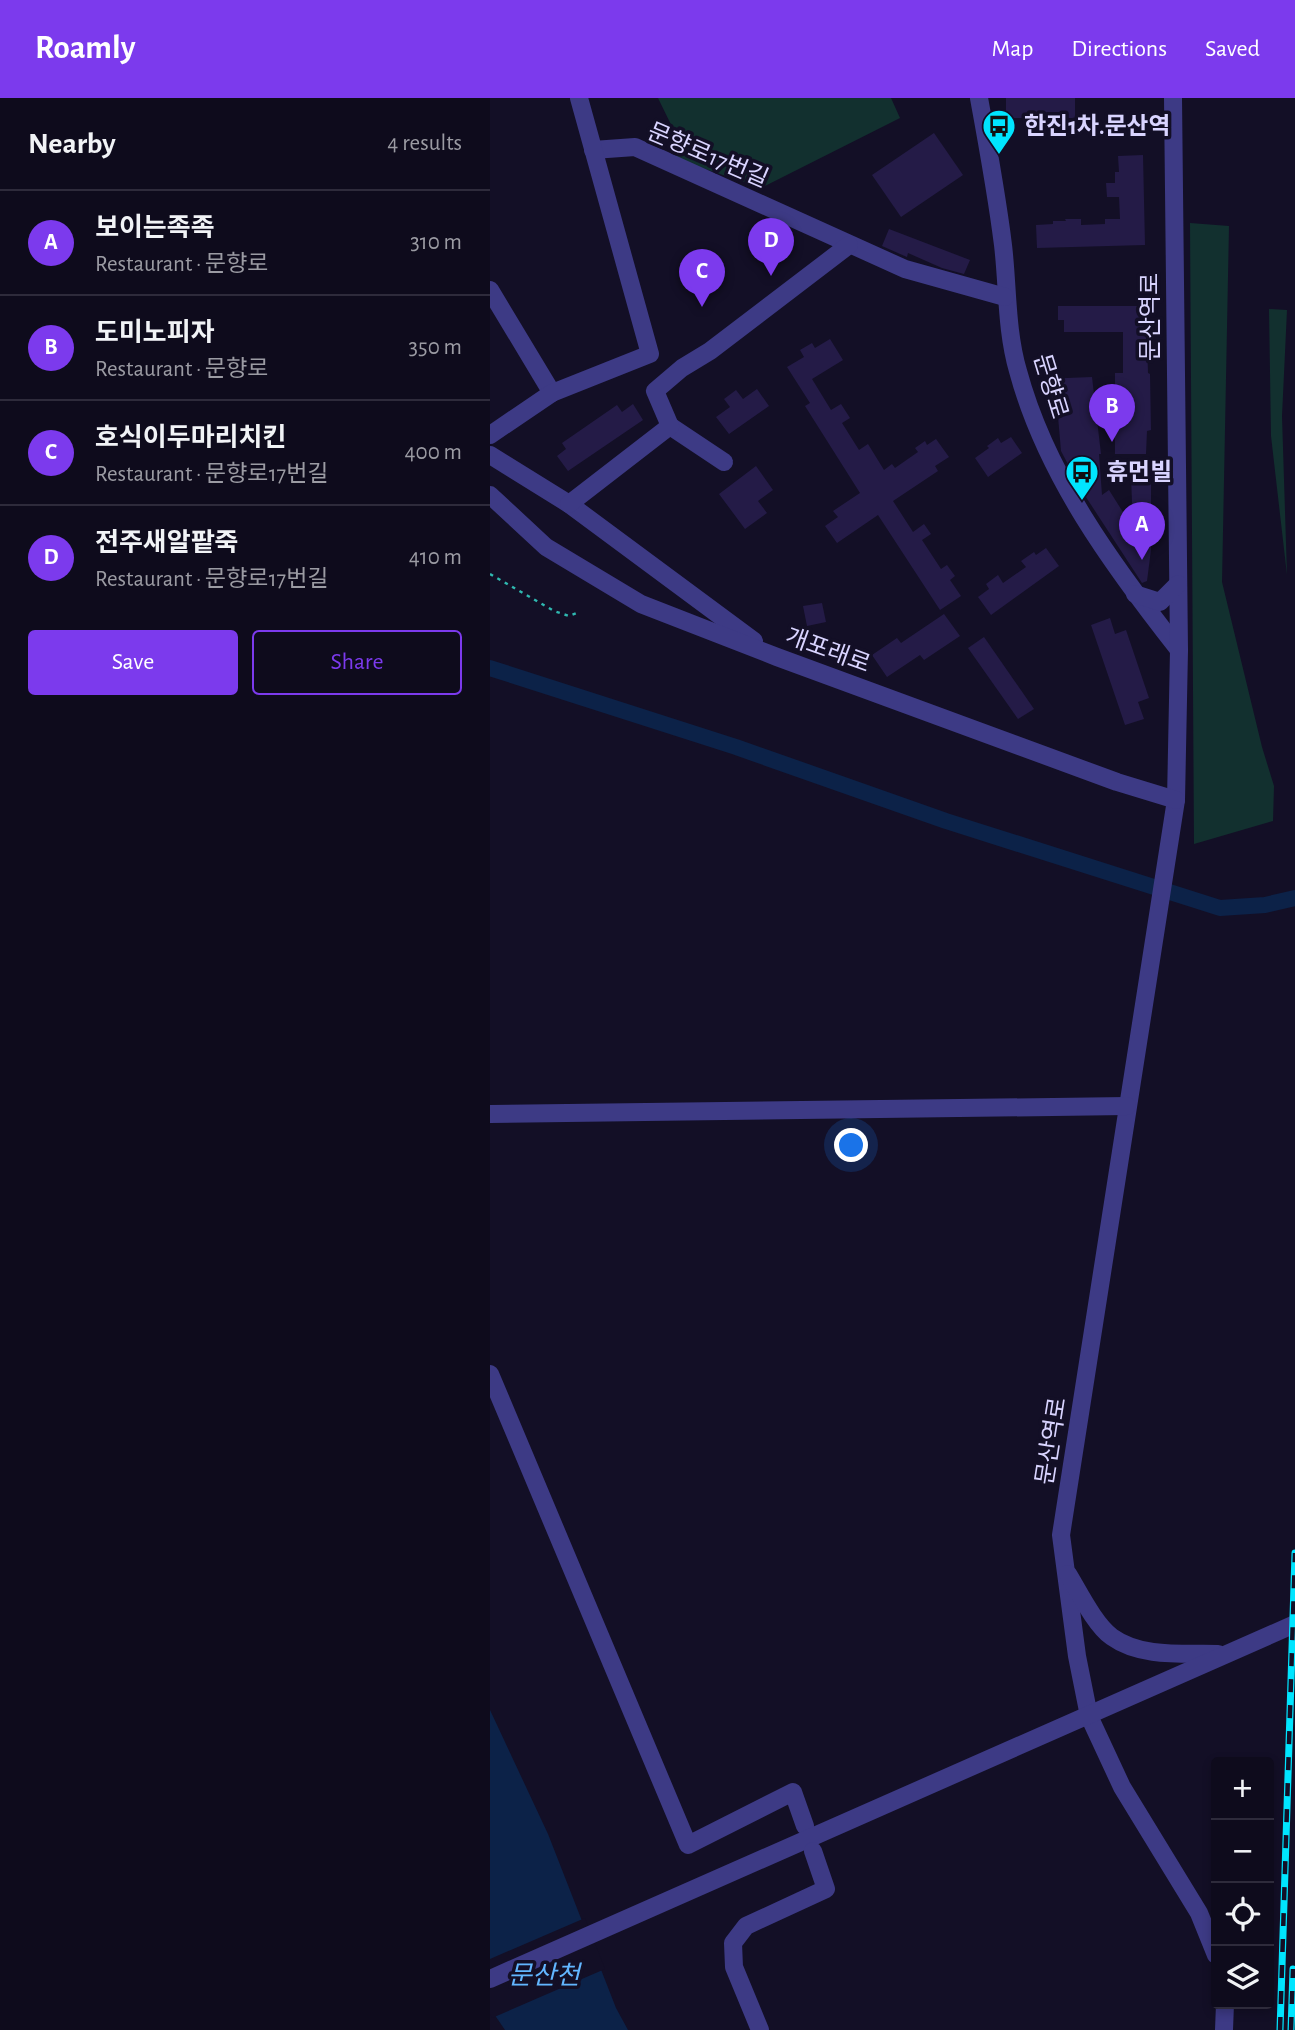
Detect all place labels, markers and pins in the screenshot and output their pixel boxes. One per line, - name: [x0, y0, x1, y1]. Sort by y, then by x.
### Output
- bus stop icon: 한진1차.문산역: [980, 107, 1018, 156]
- place label: 한진1차.문산역: [1024, 113, 1171, 139]
- pin: D: [748, 218, 794, 276]
- pin: C: [679, 249, 725, 307]
- pin: B: [1089, 384, 1135, 442]
- bus stop icon: 휴먼빌: [1063, 453, 1101, 502]
- place label: 휴먼빌: [1106, 459, 1172, 485]
- pin: A: [1119, 502, 1165, 560]

